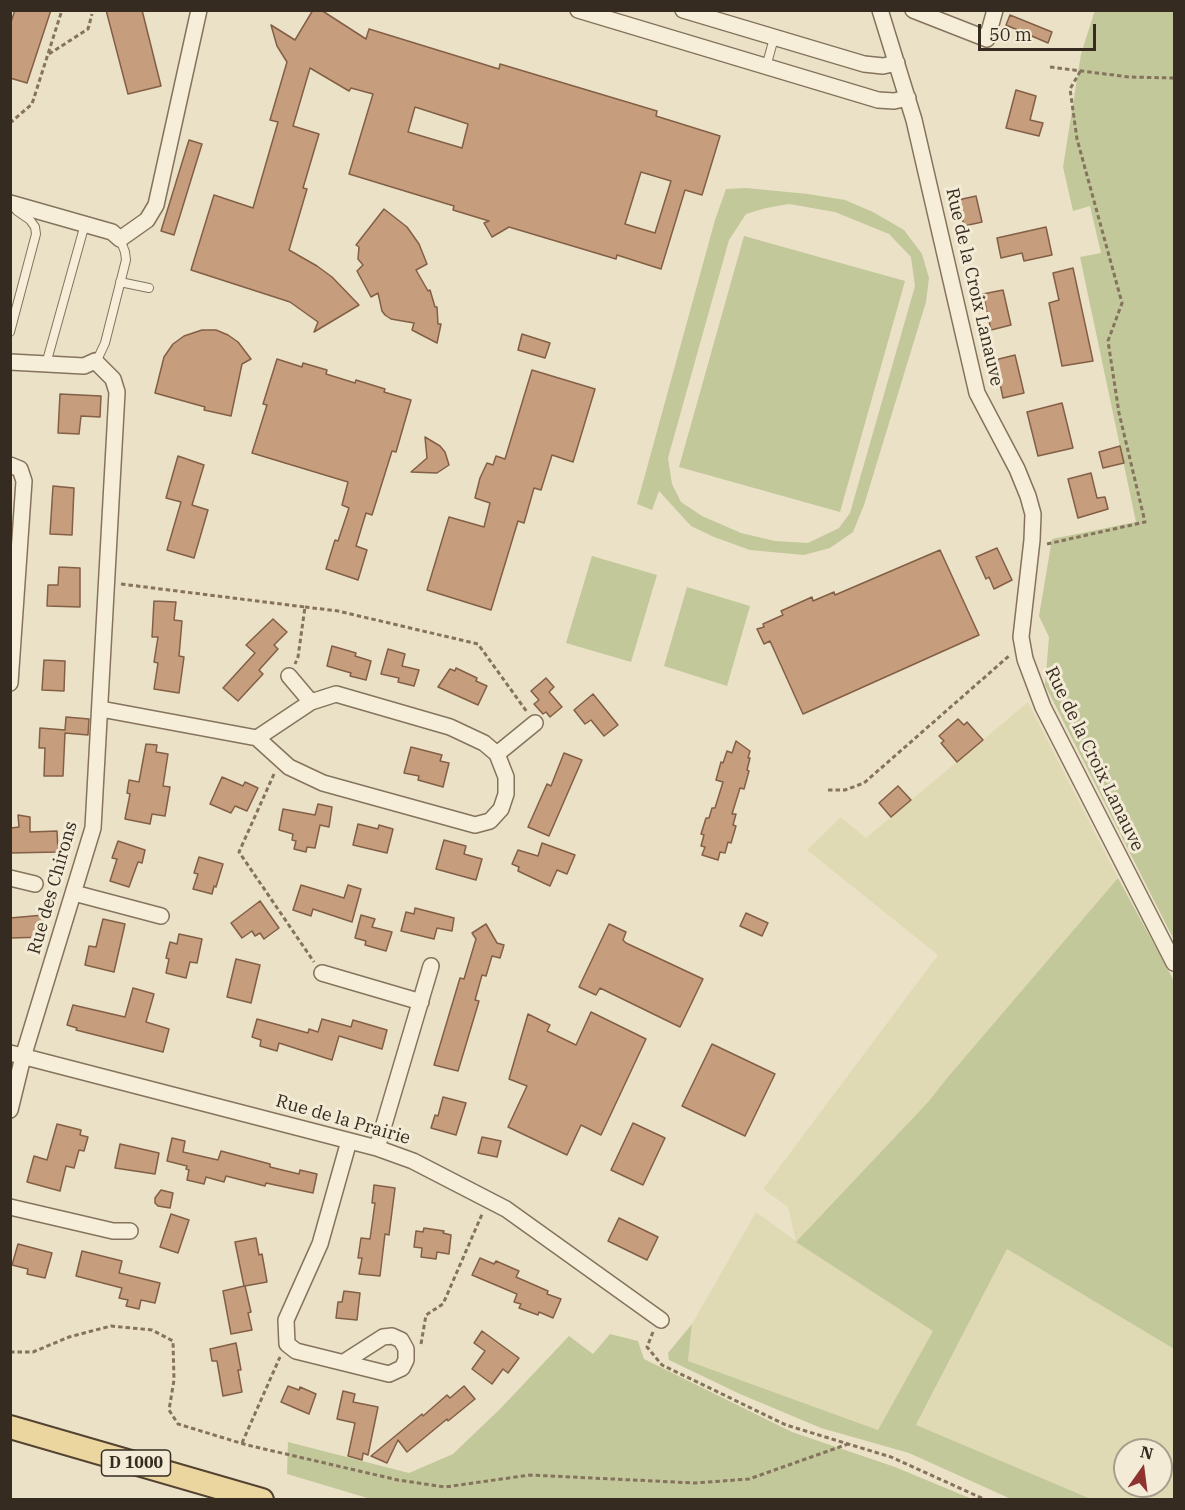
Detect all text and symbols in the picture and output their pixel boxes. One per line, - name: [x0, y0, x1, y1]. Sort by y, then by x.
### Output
- scale bar: [981, 12, 1100, 50]
- text: 50 m: [989, 23, 1032, 46]
- street label: Rue de la Croix Lanauve: [941, 186, 1007, 388]
- street label: Rue de la Croix Lanauve: [1040, 663, 1148, 855]
- street label: Rue des Chirons: [24, 819, 82, 957]
- street label: Rue de la Prairie: [273, 1090, 413, 1150]
- north arrow: [1113, 1438, 1173, 1498]
- text: N: [1138, 1441, 1155, 1464]
- road number: D 1000: [102, 1450, 170, 1476]

